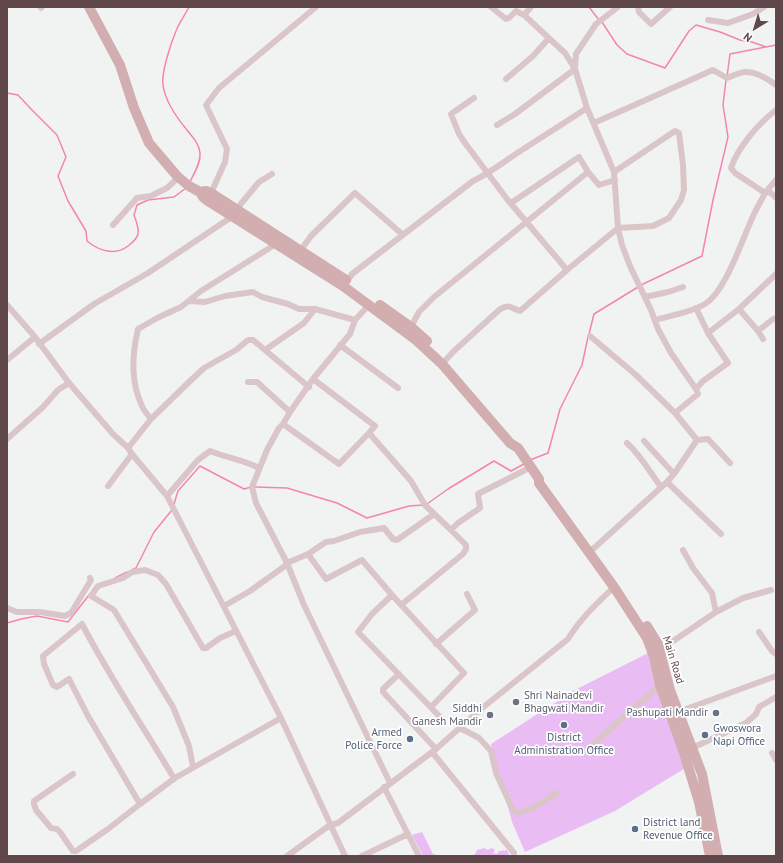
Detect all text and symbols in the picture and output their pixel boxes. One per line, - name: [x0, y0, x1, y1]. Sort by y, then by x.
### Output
- north arrow: [735, 8, 775, 48]
- text: N: [740, 30, 755, 45]
- street label: Main Road: [659, 634, 687, 686]
- place label: Shri Nainadevi Bhagwati Mandir: [524, 689, 604, 715]
- marker: Shri Nainadevi Bhagwati Mandir: [511, 697, 521, 707]
- place label: Siddhi Ganesh Mandir: [412, 702, 482, 728]
- place label: Pashupati Mandir: [626, 706, 708, 720]
- marker: Pashupati Mandir: [711, 708, 721, 718]
- marker: Siddhi Ganesh Mandir: [485, 710, 495, 720]
- marker: District Administration Office: [559, 720, 569, 730]
- place label: Gwoswora Napi Office: [713, 722, 765, 748]
- place label: Armed Police Force: [345, 726, 402, 752]
- marker: Gwoswora Napi Office: [700, 730, 710, 740]
- place label: District Administration Office: [514, 731, 614, 757]
- marker: Armed Police Force: [405, 734, 415, 744]
- place label: District land Revenue Office: [643, 816, 713, 842]
- marker: District land Revenue Office: [630, 824, 640, 834]

